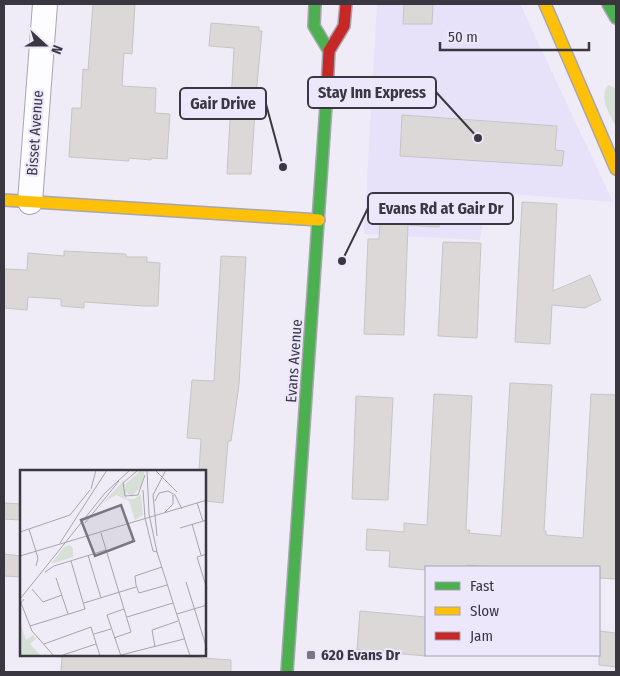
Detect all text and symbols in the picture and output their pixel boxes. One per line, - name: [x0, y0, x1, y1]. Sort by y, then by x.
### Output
- north arrow: [20, 20, 70, 70]
- scale bar: [440, 20, 589, 52]
- text: 50 m: [448, 28, 478, 46]
- text: N: [47, 43, 66, 56]
- callout: Stay Inn Express: [308, 77, 436, 108]
- text: Stay Inn Express: [318, 83, 426, 102]
- callout: Gair Drive: [180, 88, 266, 119]
- street label: Bisset Avenue: [23, 90, 47, 176]
- text: Gair Drive: [190, 94, 256, 113]
- callout: Evans Rd at Gair Dr: [368, 193, 513, 224]
- text: Evans Rd at Gair Dr: [379, 199, 504, 218]
- street label: Evans Avenue: [282, 319, 306, 403]
- inset map: [20, 470, 206, 656]
- legend: [425, 566, 600, 656]
- text: Fast: [470, 577, 494, 595]
- text: Slow: [470, 602, 499, 620]
- text: Jam: [470, 627, 493, 645]
- place label: 620 Evans Dr: [321, 646, 400, 664]
- marker: 620 Evans Dr: [305, 649, 317, 661]

